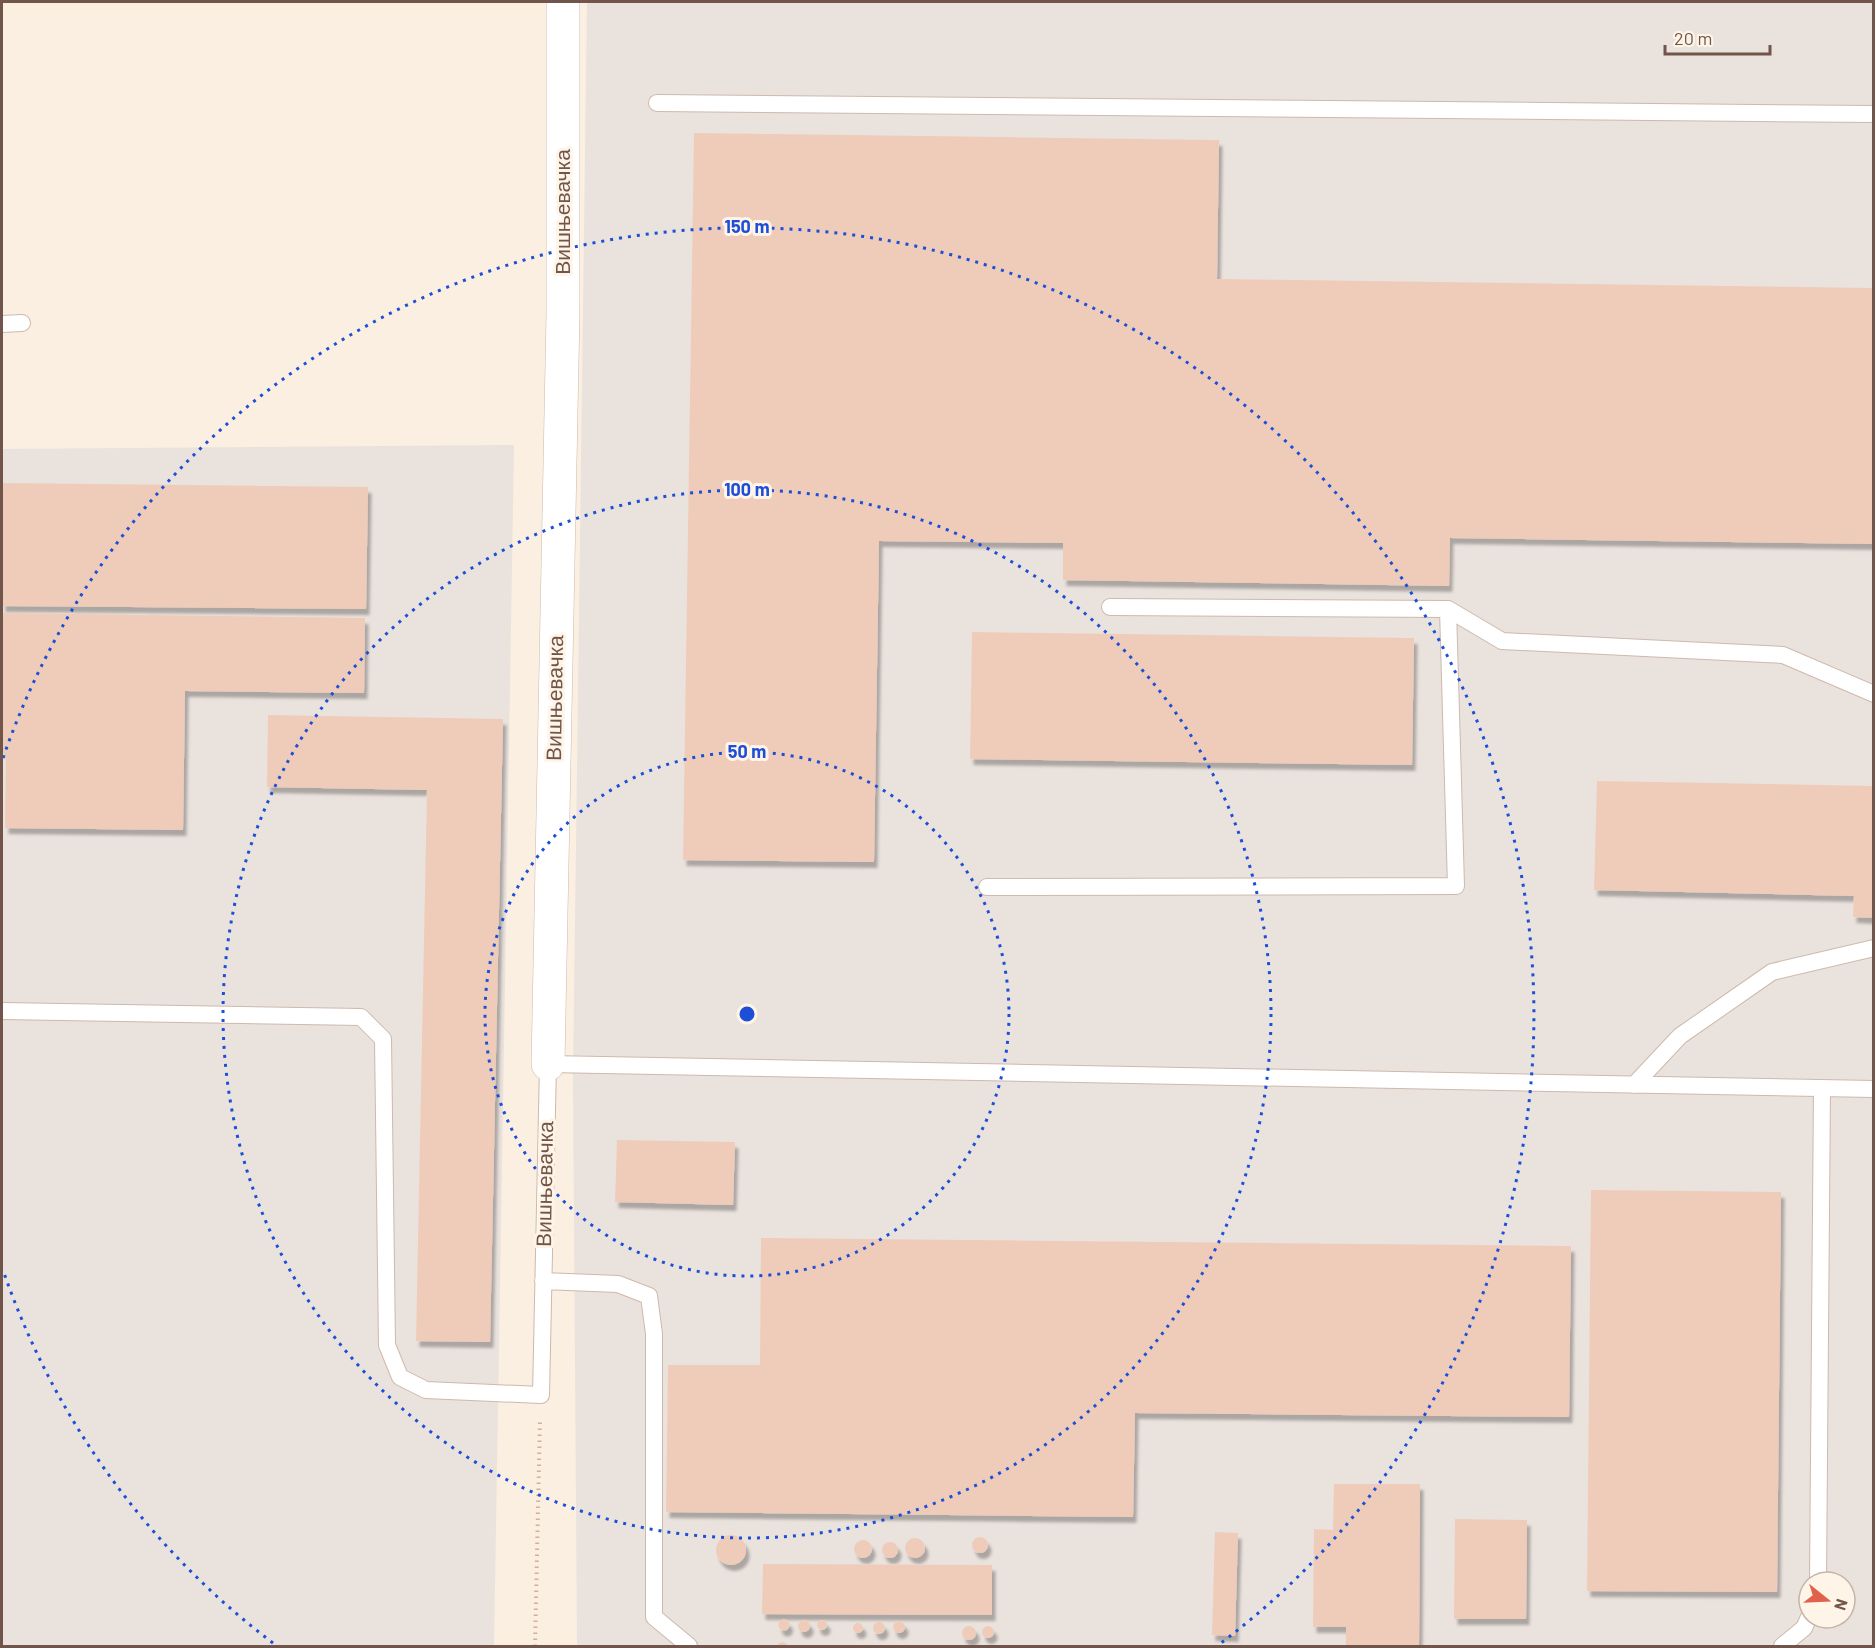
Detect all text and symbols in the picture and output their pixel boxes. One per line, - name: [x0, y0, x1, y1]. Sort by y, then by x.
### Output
- scale bar: [1665, 18, 1770, 56]
- text: 20 m: [1674, 27, 1712, 49]
- street label: Вишњевачка: [549, 149, 574, 275]
- text: 150 m: [725, 215, 769, 237]
- text: 100 m: [724, 478, 770, 500]
- street label: Вишњевачка: [540, 635, 567, 761]
- text: 50 m: [728, 740, 766, 762]
- centre of rings: [737, 1004, 757, 1024]
- street label: Вишњевачка: [530, 1121, 557, 1247]
- north arrow: [1797, 1570, 1857, 1630]
- text: N: [1831, 1597, 1852, 1613]

